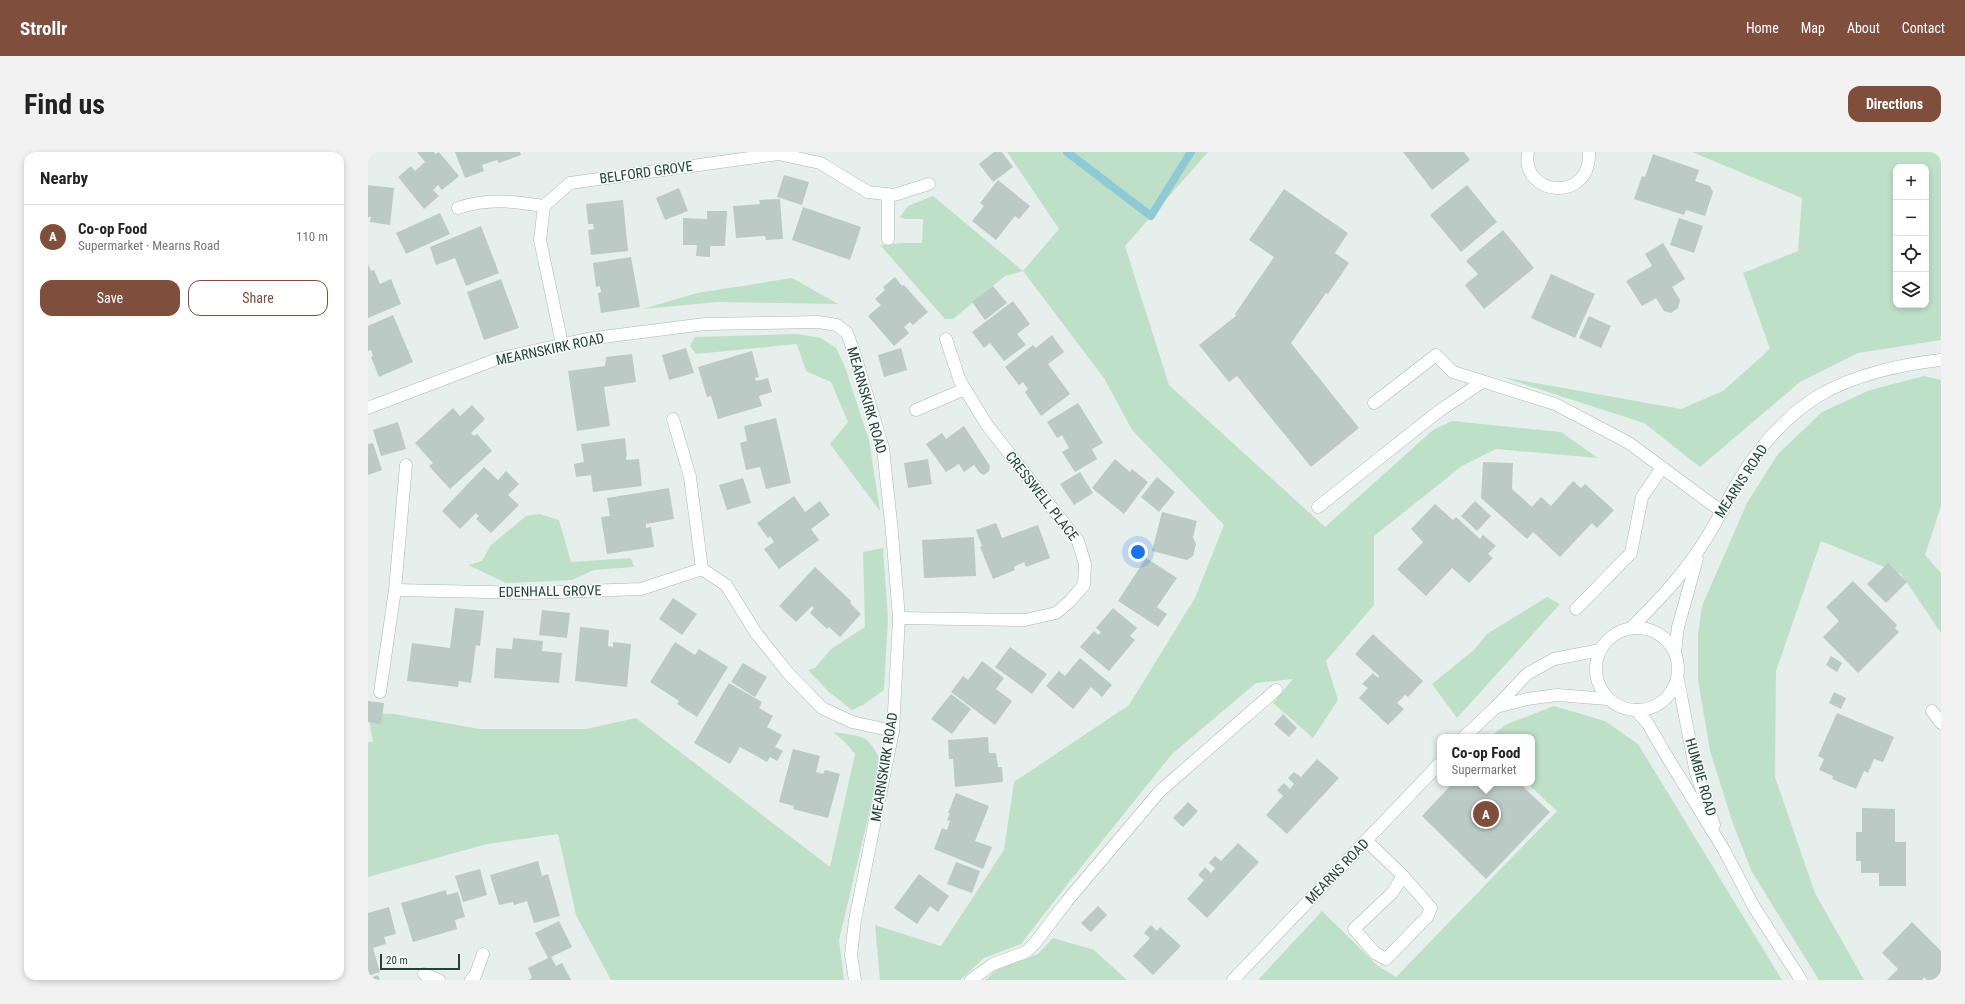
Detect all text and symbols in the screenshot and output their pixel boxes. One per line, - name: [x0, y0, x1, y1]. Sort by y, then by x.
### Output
- text: Strollr: [20, 17, 67, 40]
- text: Home: [1746, 20, 1779, 36]
- text: Map: [1801, 20, 1825, 36]
- text: About: [1847, 20, 1880, 36]
- text: Contact: [1902, 20, 1945, 36]
- button: Directions: [1848, 86, 1941, 122]
- text: Find us: [24, 88, 105, 121]
- street label: BELFORD GROVE: [598, 158, 694, 186]
- map controls: [1893, 164, 1929, 308]
- button: +: [1893, 164, 1929, 200]
- text: Nearby: [40, 168, 88, 188]
- button: −: [1893, 200, 1929, 236]
- text: Co-op Food: [78, 220, 147, 238]
- text: A: [49, 229, 57, 244]
- text: 110 m: [296, 229, 328, 244]
- button: locate: [1893, 236, 1929, 272]
- text: Supermarket · Mearns Road: [78, 238, 220, 253]
- button: layers: [1893, 272, 1929, 308]
- button: Save: [40, 280, 180, 316]
- button: Share: [188, 280, 328, 316]
- street label: MEARNSKIRK ROAD: [494, 330, 606, 368]
- street label: MEARNSKIRK ROAD: [844, 345, 890, 455]
- street label: MEARNS ROAD: [1711, 441, 1771, 521]
- street label: CRESSWELL PLACE: [1002, 448, 1082, 544]
- your location: [1128, 542, 1148, 562]
- street label: EDENHALL GROVE: [498, 582, 602, 600]
- street label: MEARNSKIRK ROAD: [867, 711, 901, 823]
- popup: [1437, 734, 1535, 786]
- street label: HUMBIE ROAD: [1682, 736, 1720, 818]
- text: Co-op Food: [1451, 744, 1521, 762]
- text: Supermarket: [1451, 762, 1517, 777]
- pin: A: [1473, 799, 1499, 829]
- street label: MEARNS ROAD: [1302, 835, 1372, 907]
- scale bar: [380, 952, 460, 971]
- text: 20 m: [386, 954, 408, 967]

